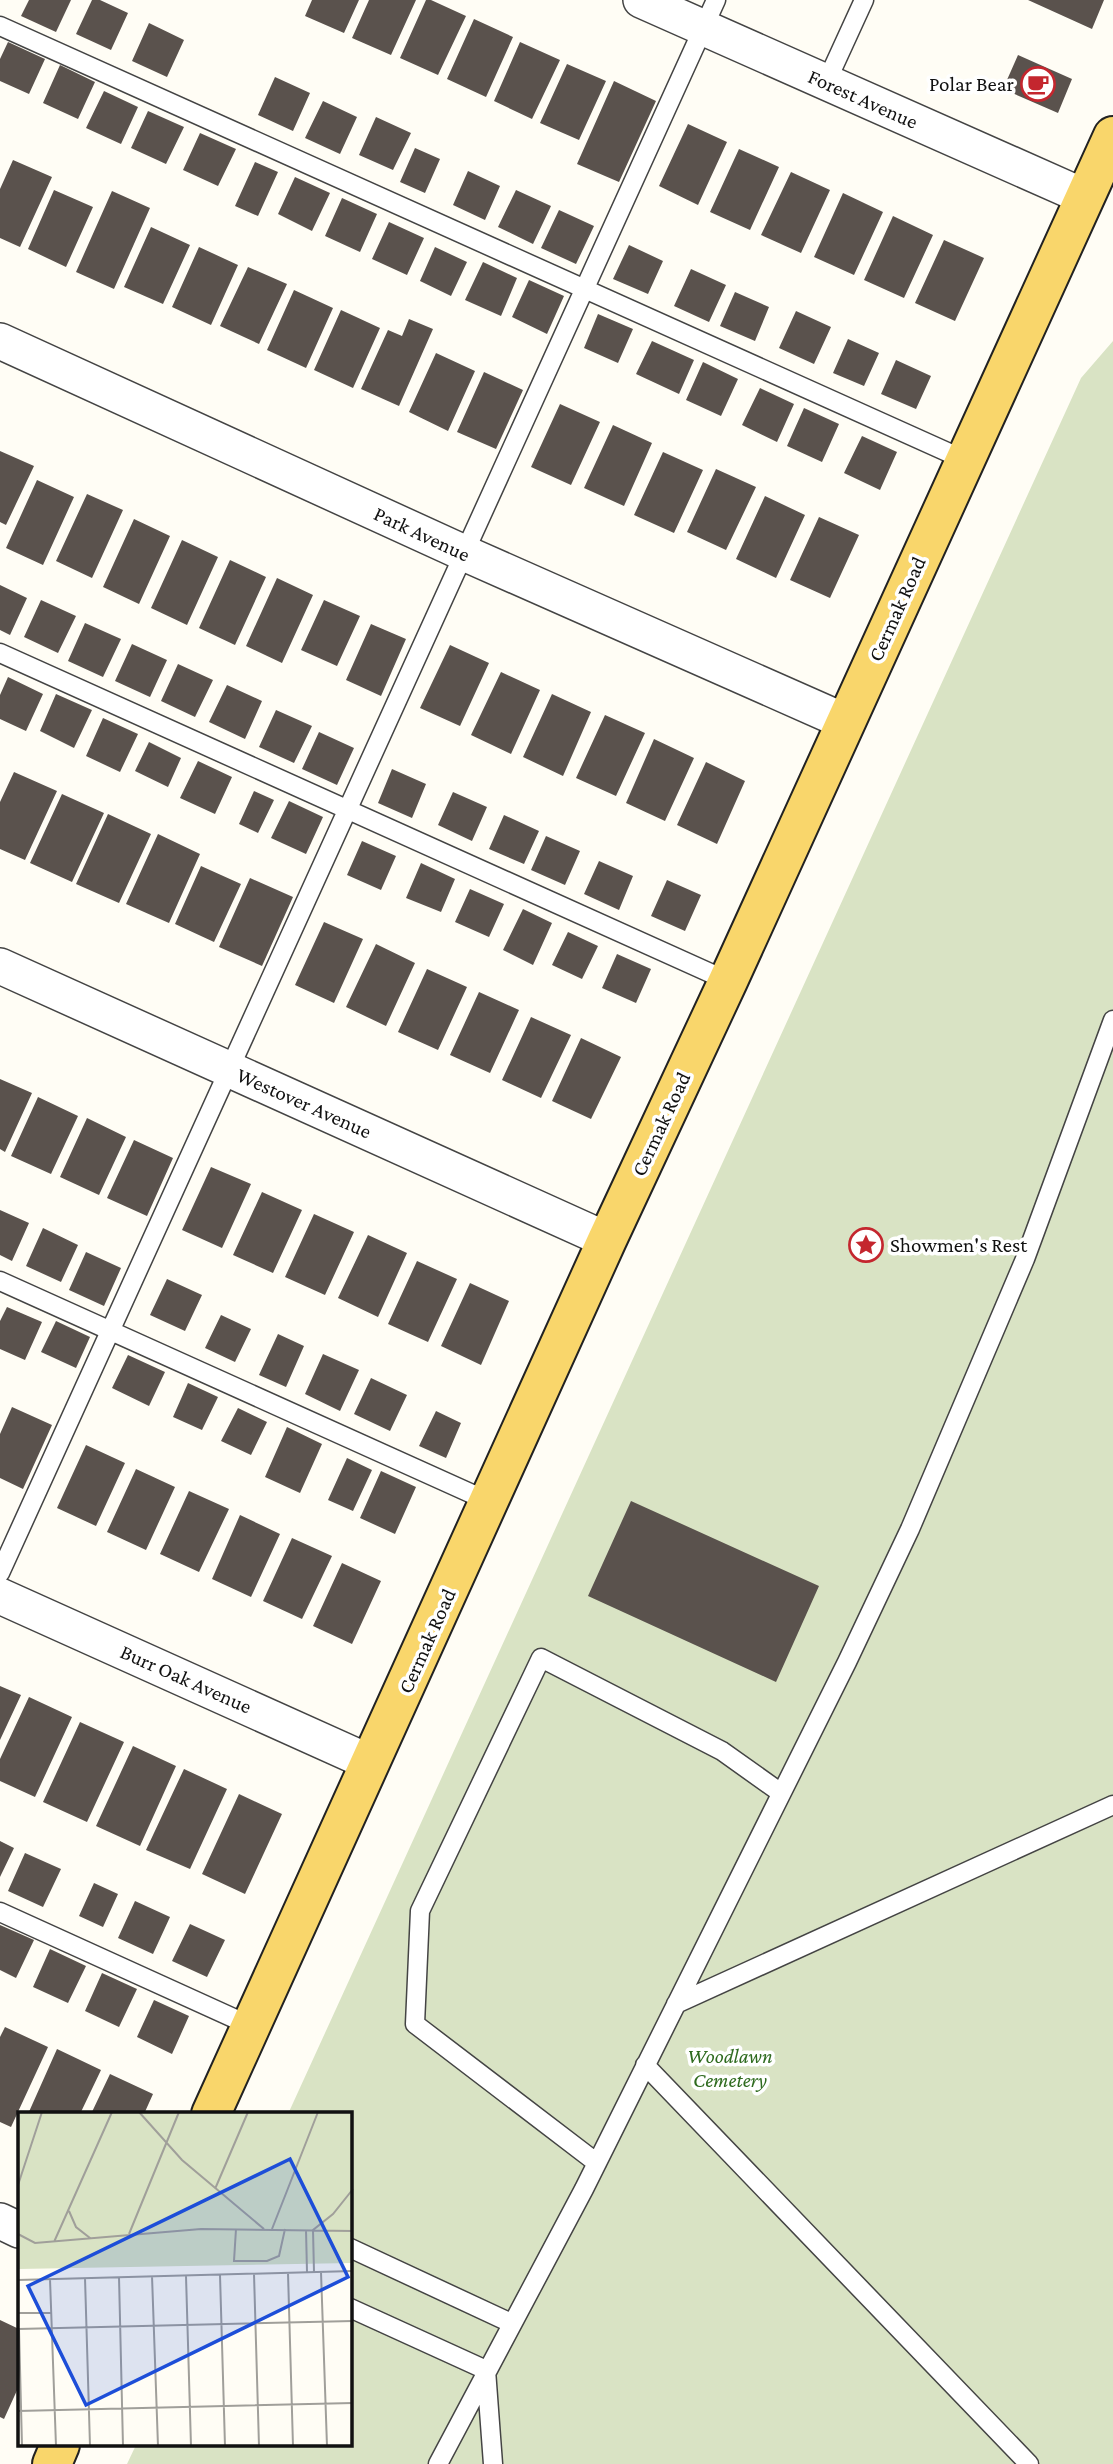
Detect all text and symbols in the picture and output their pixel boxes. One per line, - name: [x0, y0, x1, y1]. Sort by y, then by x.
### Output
- street label: Forest Avenue: [804, 64, 922, 134]
- cafe icon: Polar Bear: [1019, 65, 1057, 103]
- place label: Polar Bear: [929, 72, 1015, 96]
- street label: Park Avenue: [370, 501, 474, 567]
- street label: Cermak Road: [863, 553, 931, 665]
- street label: Westover Avenue: [233, 1063, 375, 1143]
- street label: Cermak Road: [626, 1068, 696, 1180]
- place icon: Showmen's Rest: [847, 1226, 885, 1264]
- place label: Showmen's Rest: [890, 1233, 1028, 1257]
- street label: Cermak Road: [393, 1585, 461, 1697]
- street label: Burr Oak Avenue: [117, 1639, 255, 1719]
- park label: Woodlawn Cemetery: [687, 2044, 773, 2092]
- inset map: [18, 2112, 352, 2446]

